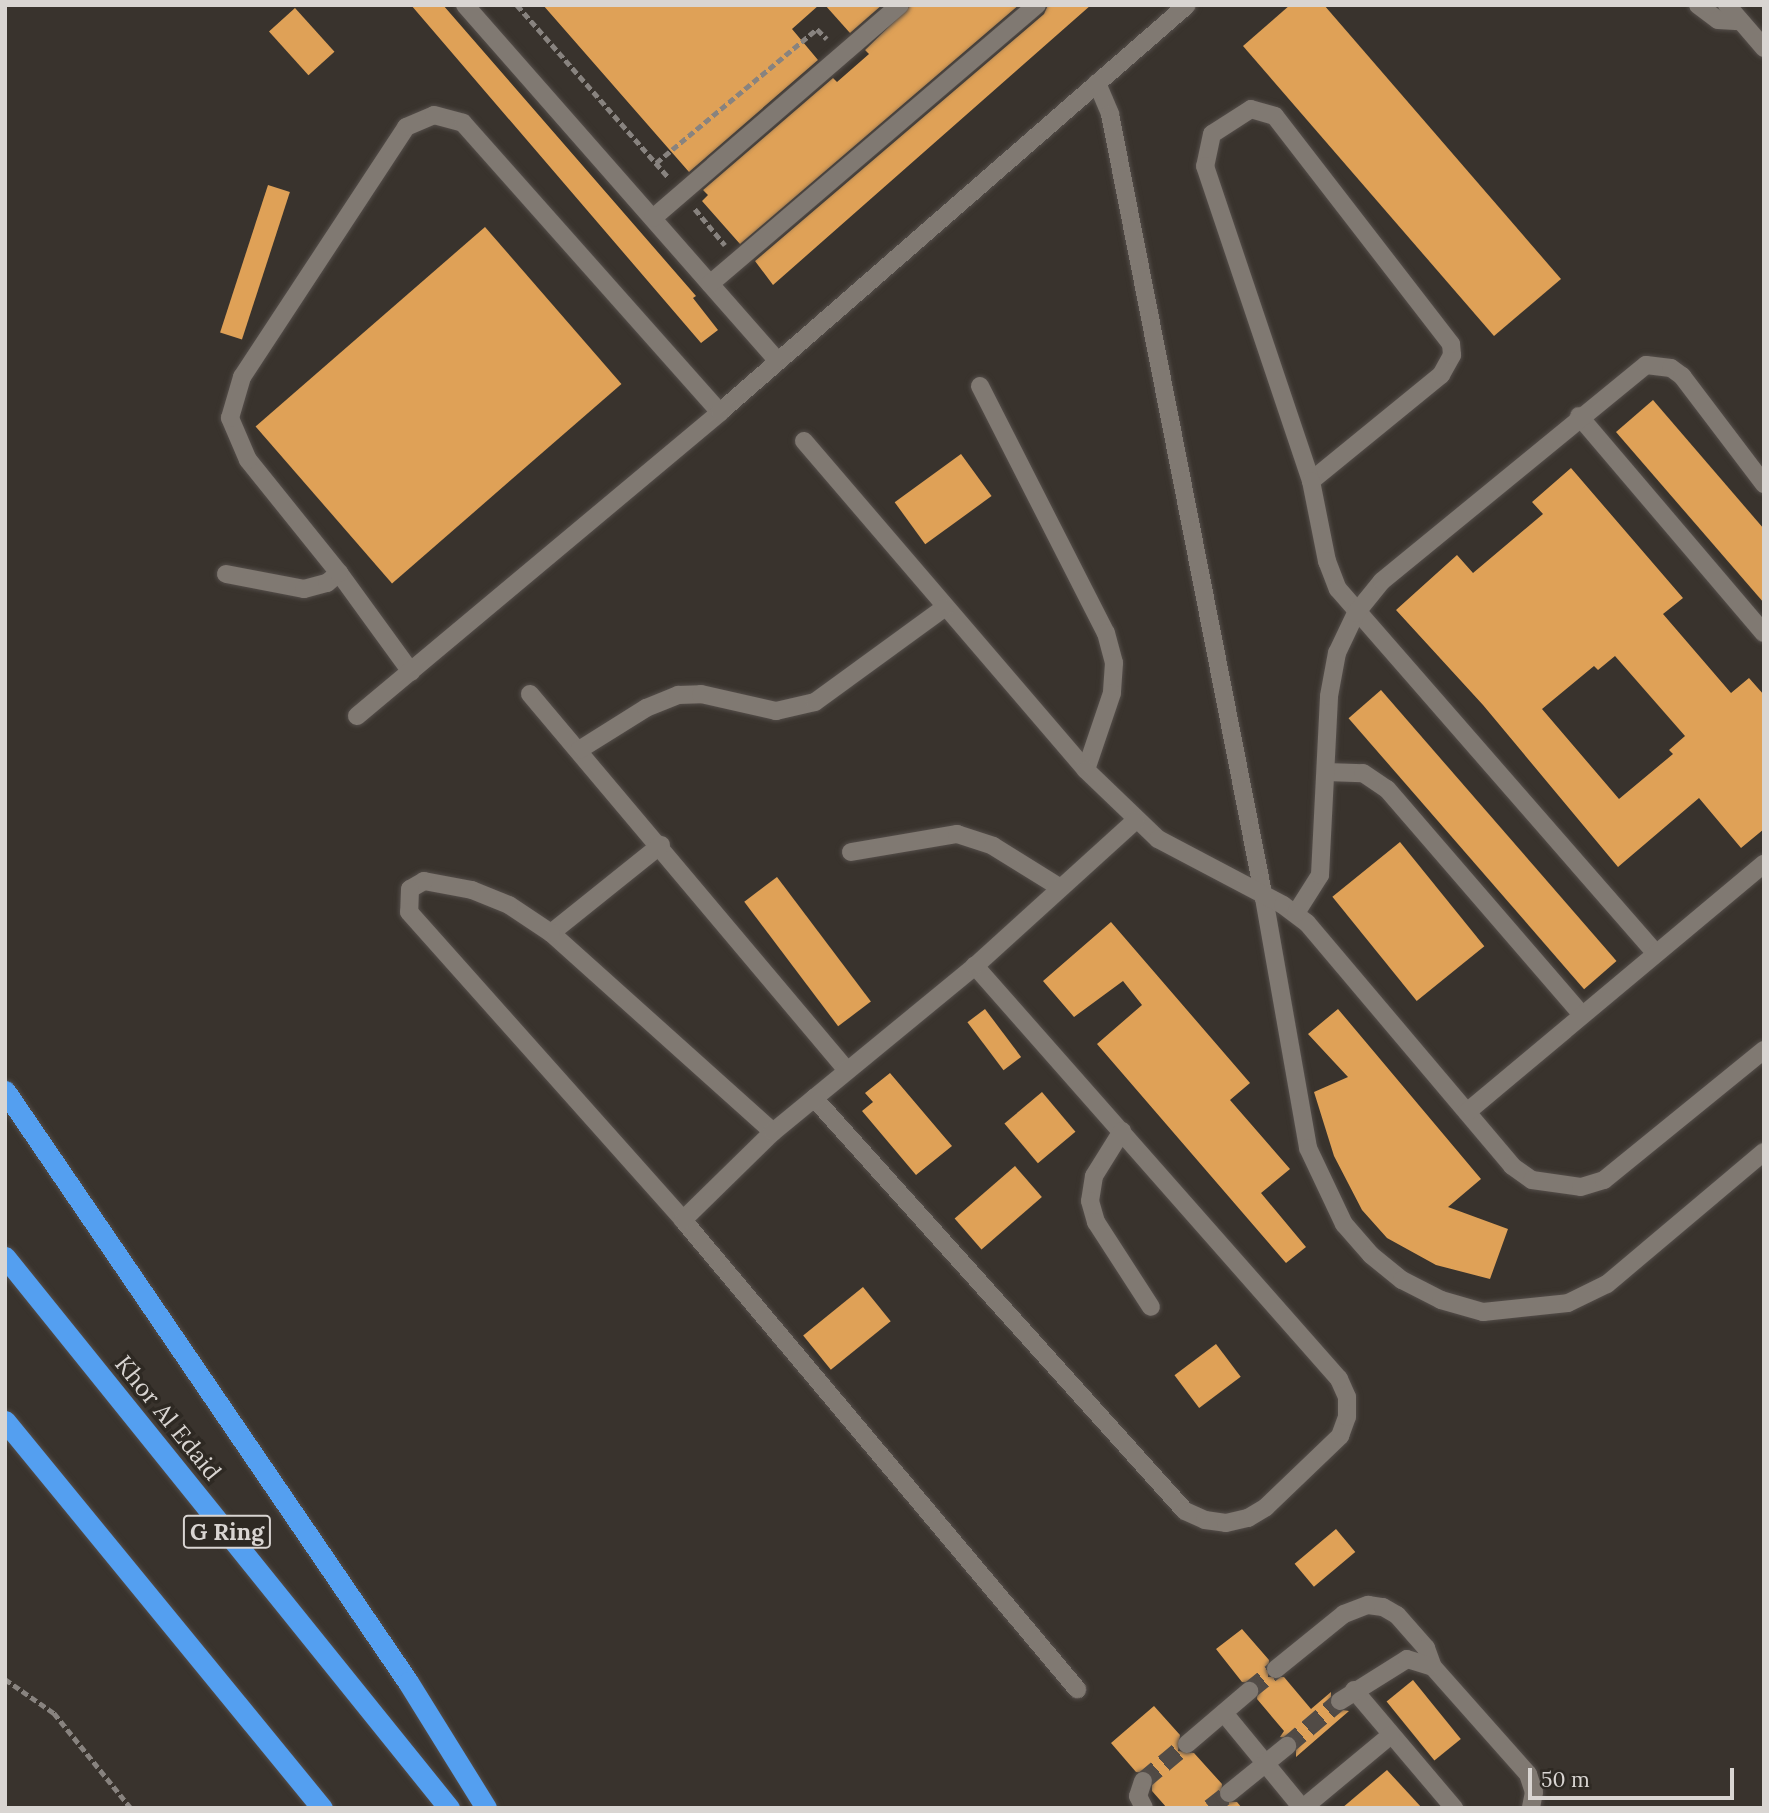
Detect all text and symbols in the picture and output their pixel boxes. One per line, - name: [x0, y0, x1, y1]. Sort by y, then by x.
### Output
- street label: Khor Al Edaid: [109, 1350, 227, 1486]
- road number: G Ring: [182, 1512, 272, 1552]
- scale bar: [1531, 1754, 1738, 1798]
- text: 50 m: [1541, 1766, 1590, 1793]

